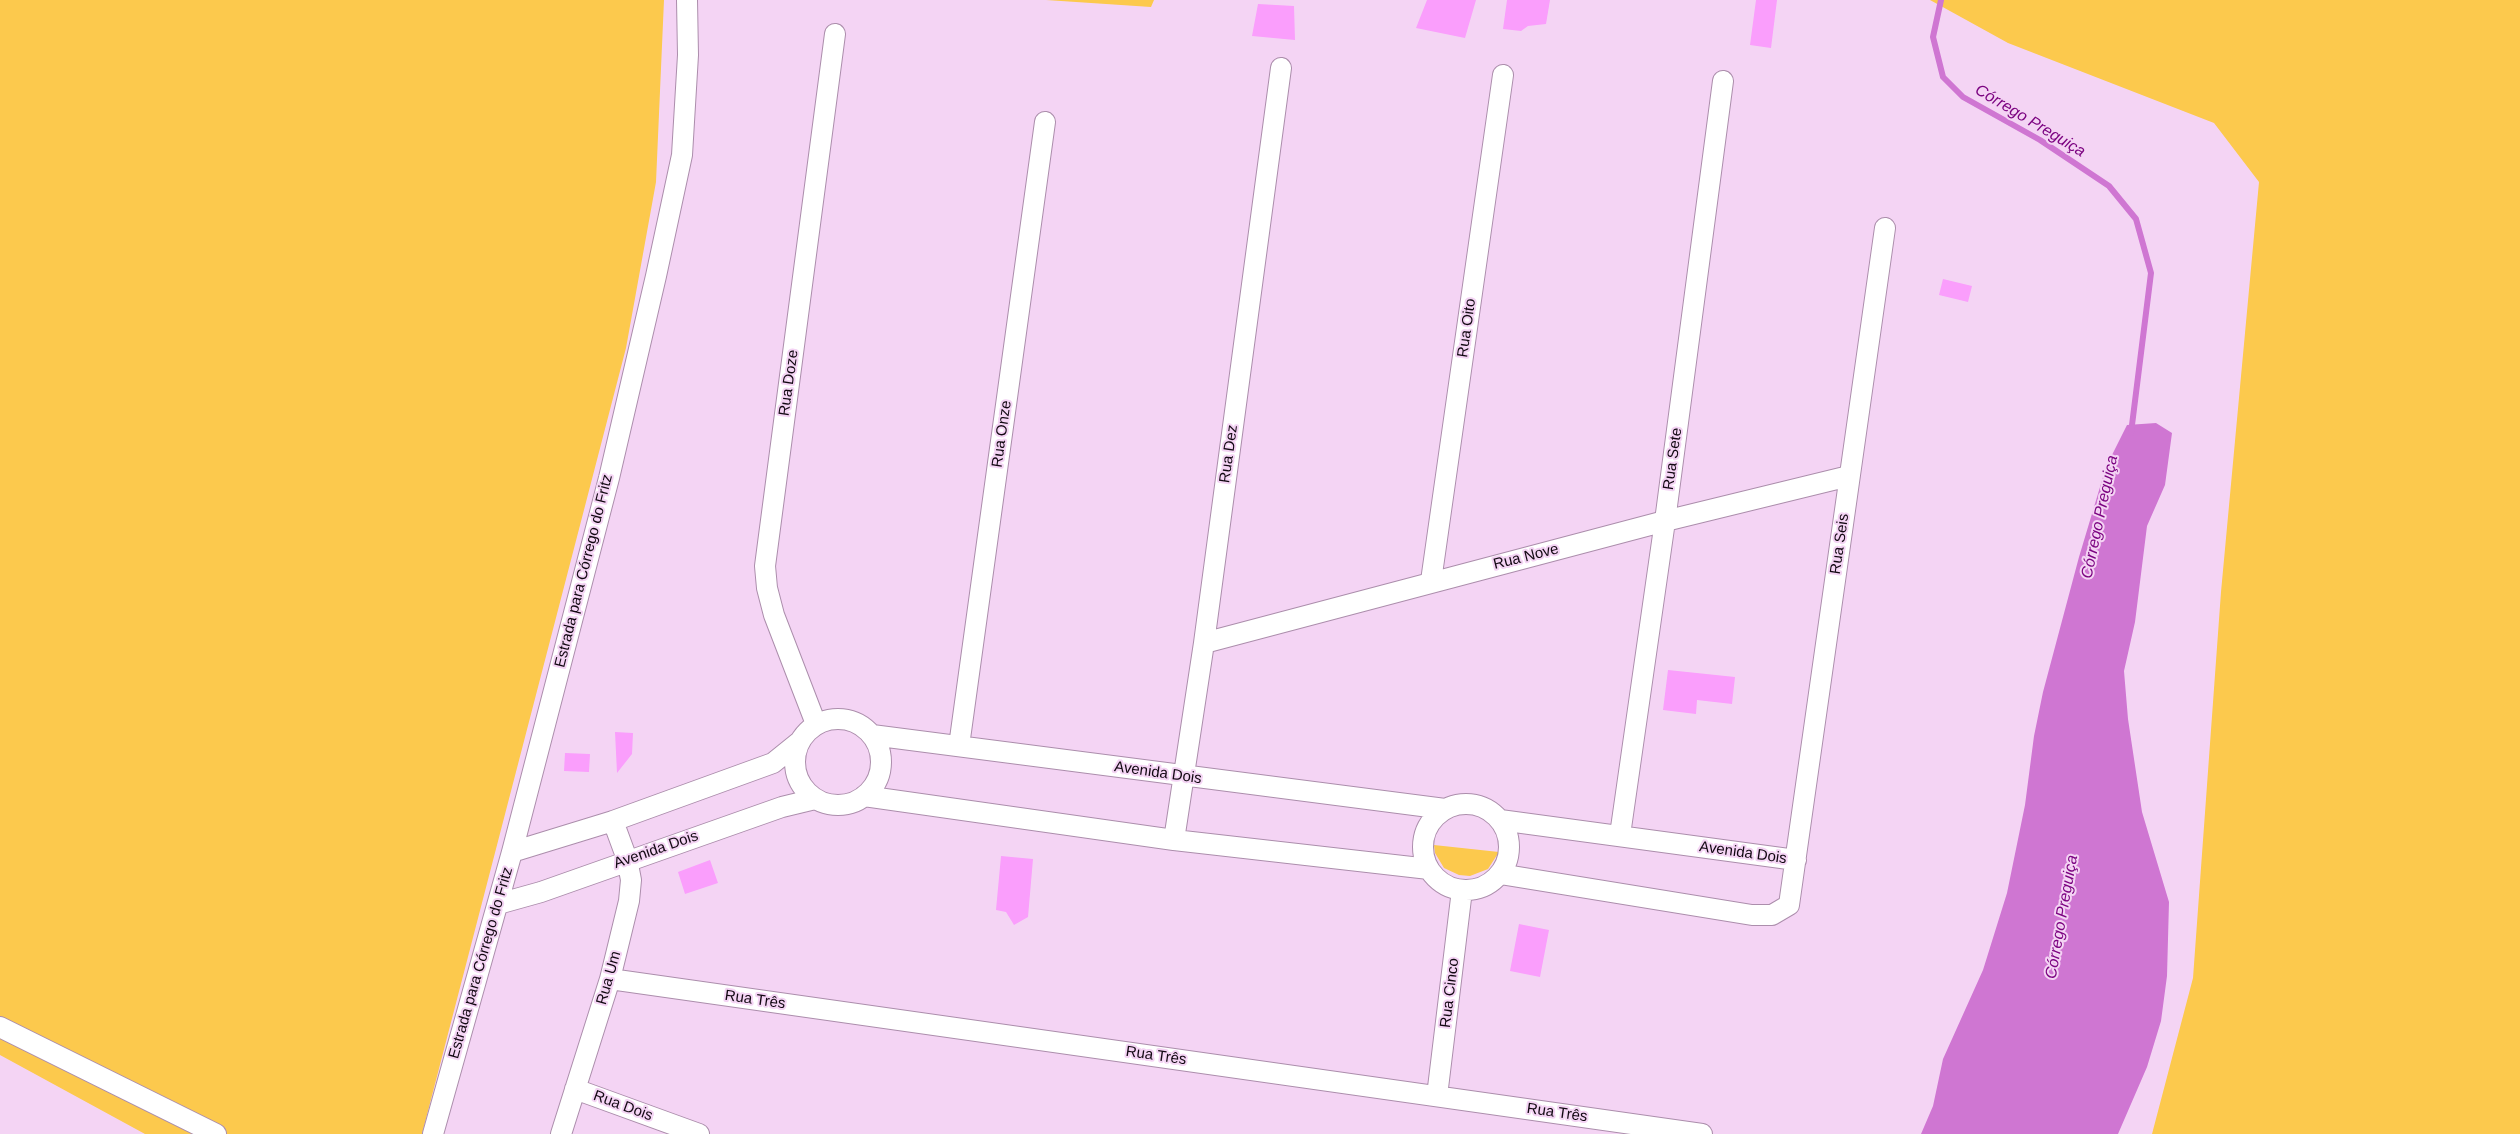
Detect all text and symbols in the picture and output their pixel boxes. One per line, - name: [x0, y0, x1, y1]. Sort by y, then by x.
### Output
- water label: Córrego Preguiça: [1971, 80, 2089, 162]
- street label: Rua Oito: [1454, 297, 1480, 359]
- street label: Rua Doze: [775, 349, 803, 417]
- street label: Rua Onze: [988, 399, 1016, 469]
- street label: Rua Dez: [1216, 424, 1242, 484]
- street label: Rua Sete: [1660, 427, 1686, 491]
- water label: Córrego Preguiça: [2078, 454, 2122, 580]
- street label: Estrada para Córrego do Fritz: [551, 473, 617, 669]
- street label: Rua Seis: [1827, 513, 1853, 575]
- street label: Rua Nove: [1491, 540, 1561, 574]
- street label: Avenida Dois: [1113, 758, 1203, 788]
- street label: Avenida Dois: [611, 827, 701, 873]
- street label: Avenida Dois: [1698, 838, 1788, 868]
- water label: Córrego Preguiça: [2042, 854, 2082, 980]
- street label: Estrada para Córrego do Fritz: [445, 865, 517, 1061]
- street label: Rua Um: [593, 949, 625, 1007]
- street label: Rua Cinco: [1437, 957, 1463, 1029]
- street label: Rua Três: [723, 987, 787, 1013]
- street label: Rua Três: [1124, 1043, 1188, 1069]
- street label: Rua Dois: [591, 1087, 655, 1125]
- street label: Rua Três: [1525, 1100, 1589, 1126]

